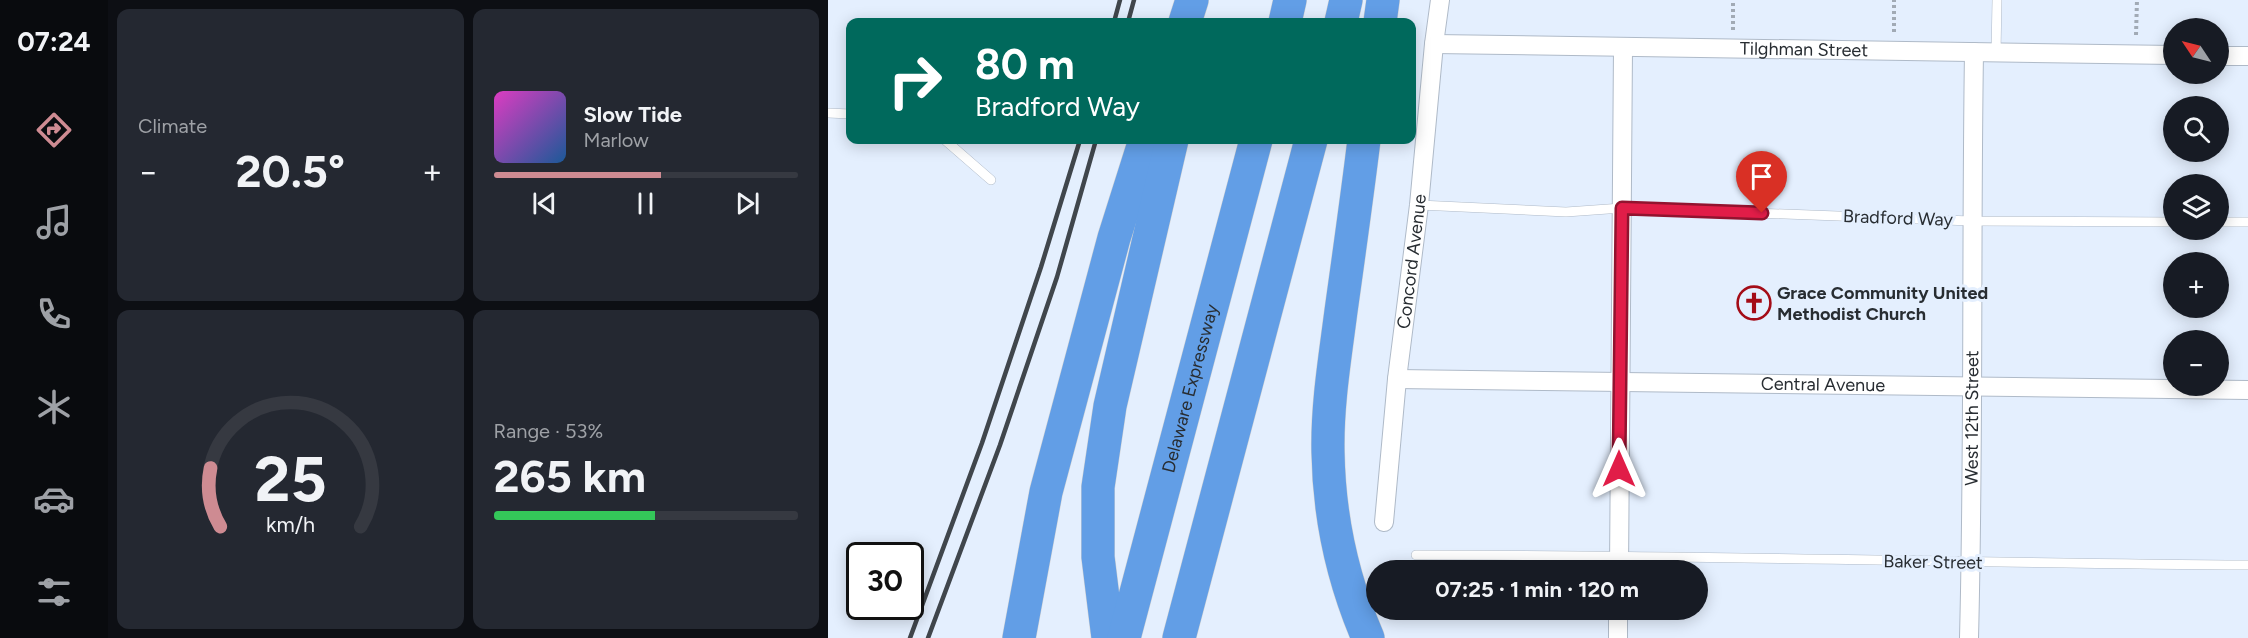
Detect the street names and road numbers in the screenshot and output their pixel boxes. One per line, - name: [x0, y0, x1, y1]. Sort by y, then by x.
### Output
- street label: Tilghman Street: [1740, 38, 1868, 61]
- street label: Concord Avenue: [1392, 193, 1431, 330]
- street label: Bradford Way: [1843, 205, 1954, 231]
- street label: Delaware Expressway: [1157, 301, 1223, 475]
- street label: West 12th Street: [1961, 350, 1983, 486]
- street label: Central Avenue: [1761, 373, 1885, 396]
- street label: Baker Street: [1883, 550, 1983, 574]

